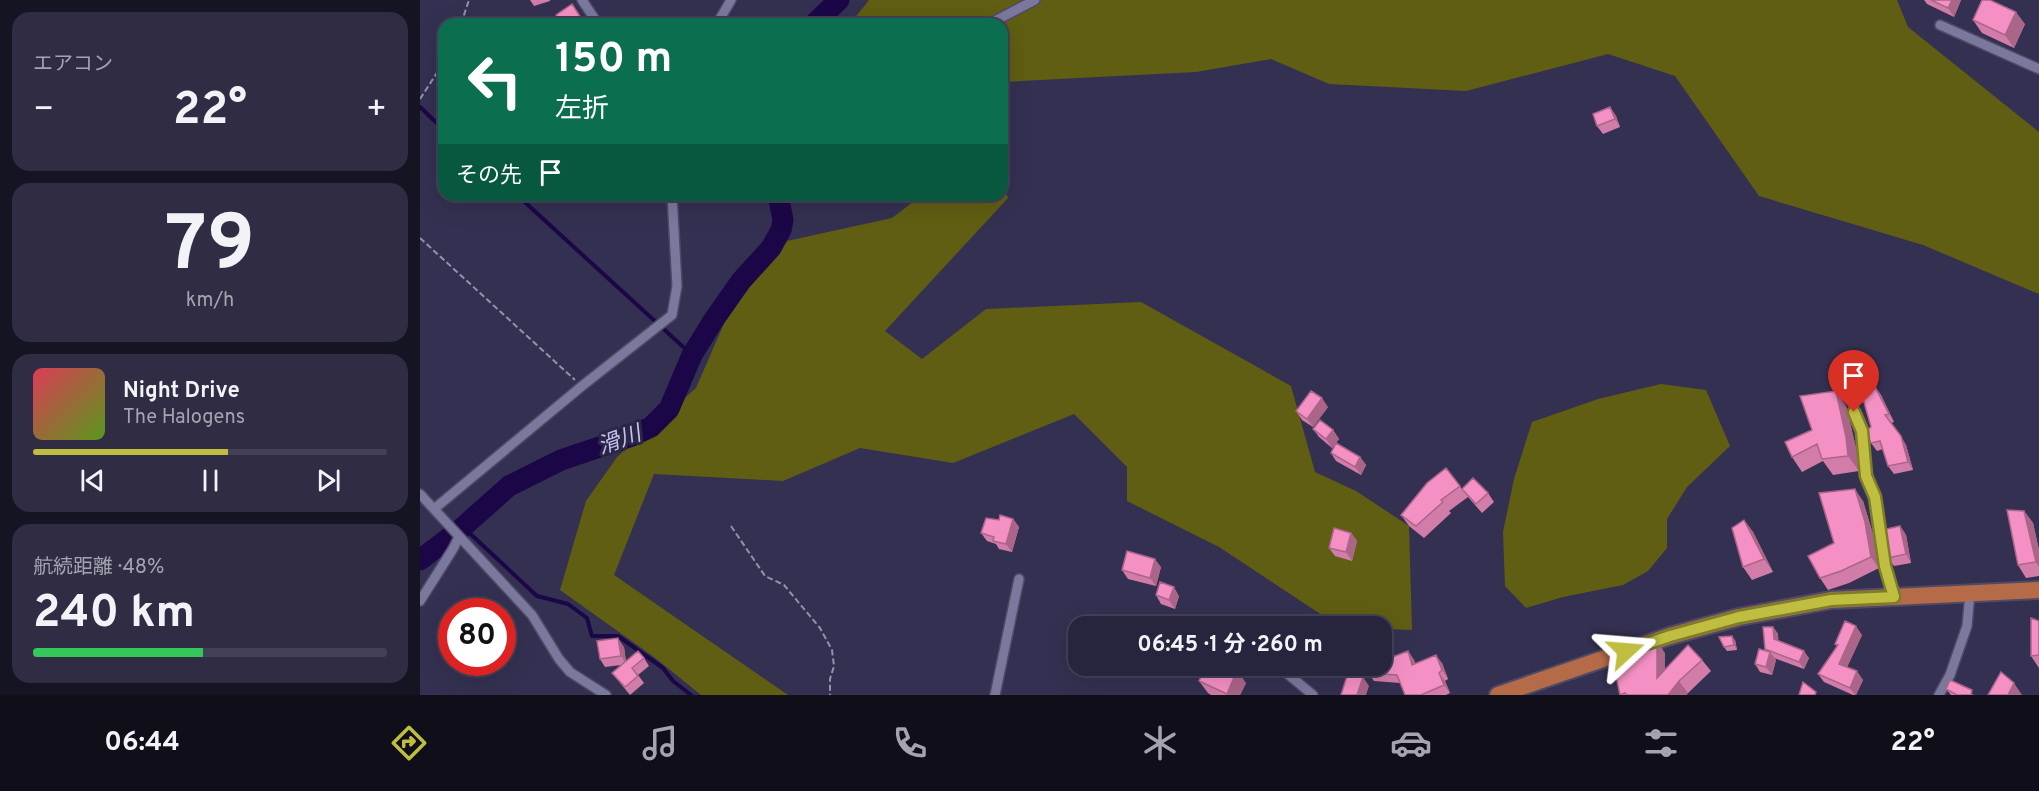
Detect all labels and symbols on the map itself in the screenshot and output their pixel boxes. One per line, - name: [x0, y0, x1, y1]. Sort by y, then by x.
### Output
- pin: [1828, 350, 1879, 412]
- water label: 滑川: [595, 420, 647, 462]
- speed limit sign: 80: [438, 598, 516, 676]
- position arrow: [1594, 619, 1658, 683]

